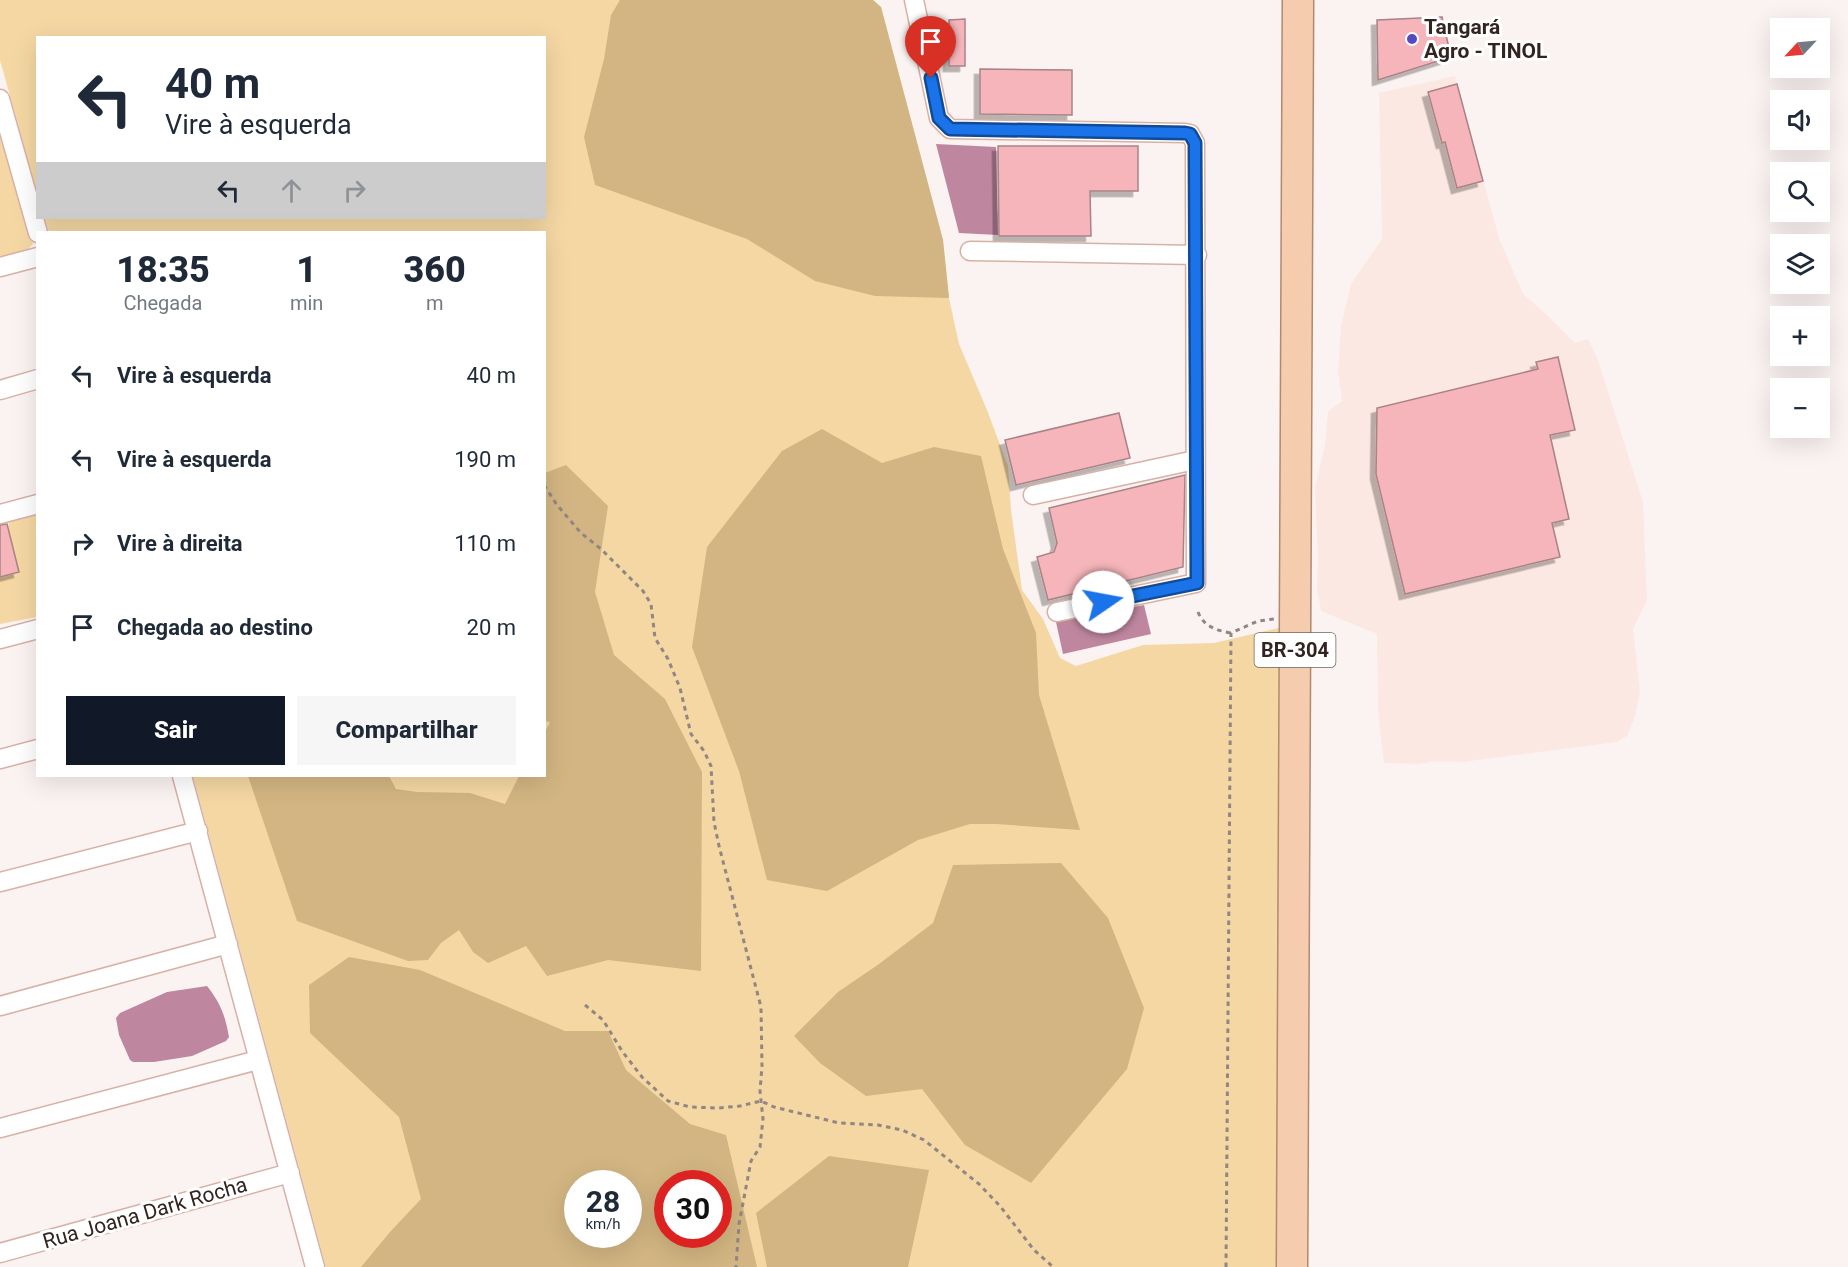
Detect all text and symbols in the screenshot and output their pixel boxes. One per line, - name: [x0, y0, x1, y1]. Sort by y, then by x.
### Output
- place label: Tangará Agro - TINOL: [1424, 15, 1547, 63]
- pin: [905, 16, 956, 78]
- north arrow: [1770, 18, 1830, 78]
- map controls: [1770, 18, 1830, 438]
- icon: arrive: [914, 25, 947, 58]
- marker: Tangará Agro - TINOL: [1405, 32, 1419, 46]
- text: 40 m: [165, 59, 260, 108]
- icon: left: [66, 60, 144, 138]
- button: sound: [1770, 90, 1830, 150]
- text: Vire à esquerda: [165, 109, 352, 141]
- button: search: [1770, 162, 1830, 222]
- icon: left: [212, 174, 245, 207]
- icon: ahead: [275, 174, 308, 207]
- icon: right: [338, 174, 371, 207]
- button: layers: [1770, 234, 1830, 294]
- text: 18:35: [116, 249, 210, 291]
- text: 1: [296, 249, 317, 291]
- text: 360: [404, 249, 466, 291]
- text: Chegada: [123, 291, 202, 315]
- text: min: [290, 291, 323, 315]
- text: m: [426, 291, 443, 315]
- button: +: [1770, 306, 1830, 366]
- icon: left: [66, 359, 99, 392]
- text: Vire à esquerda: [117, 363, 271, 388]
- text: 40 m: [467, 363, 516, 388]
- button: −: [1770, 378, 1830, 438]
- icon: left: [66, 443, 99, 476]
- text: Vire à esquerda: [117, 447, 271, 472]
- text: 190 m: [454, 447, 516, 472]
- icon: right: [66, 527, 99, 560]
- text: Vire à direita: [117, 531, 243, 556]
- text: 110 m: [454, 531, 516, 556]
- position arrow: [1071, 570, 1135, 634]
- icon: arrive: [66, 611, 99, 644]
- text: Chegada ao destino: [117, 615, 313, 640]
- text: 20 m: [467, 615, 516, 640]
- road number: BR-304: [1254, 633, 1336, 667]
- button: Sair: [66, 696, 285, 765]
- button: Compartilhar: [297, 696, 516, 765]
- speed limit sign: 30: [654, 1170, 732, 1248]
- street label: Rua Joana Dark Rocha: [40, 1172, 250, 1254]
- text: 28: [586, 1184, 620, 1219]
- text: km/h: [585, 1215, 621, 1233]

